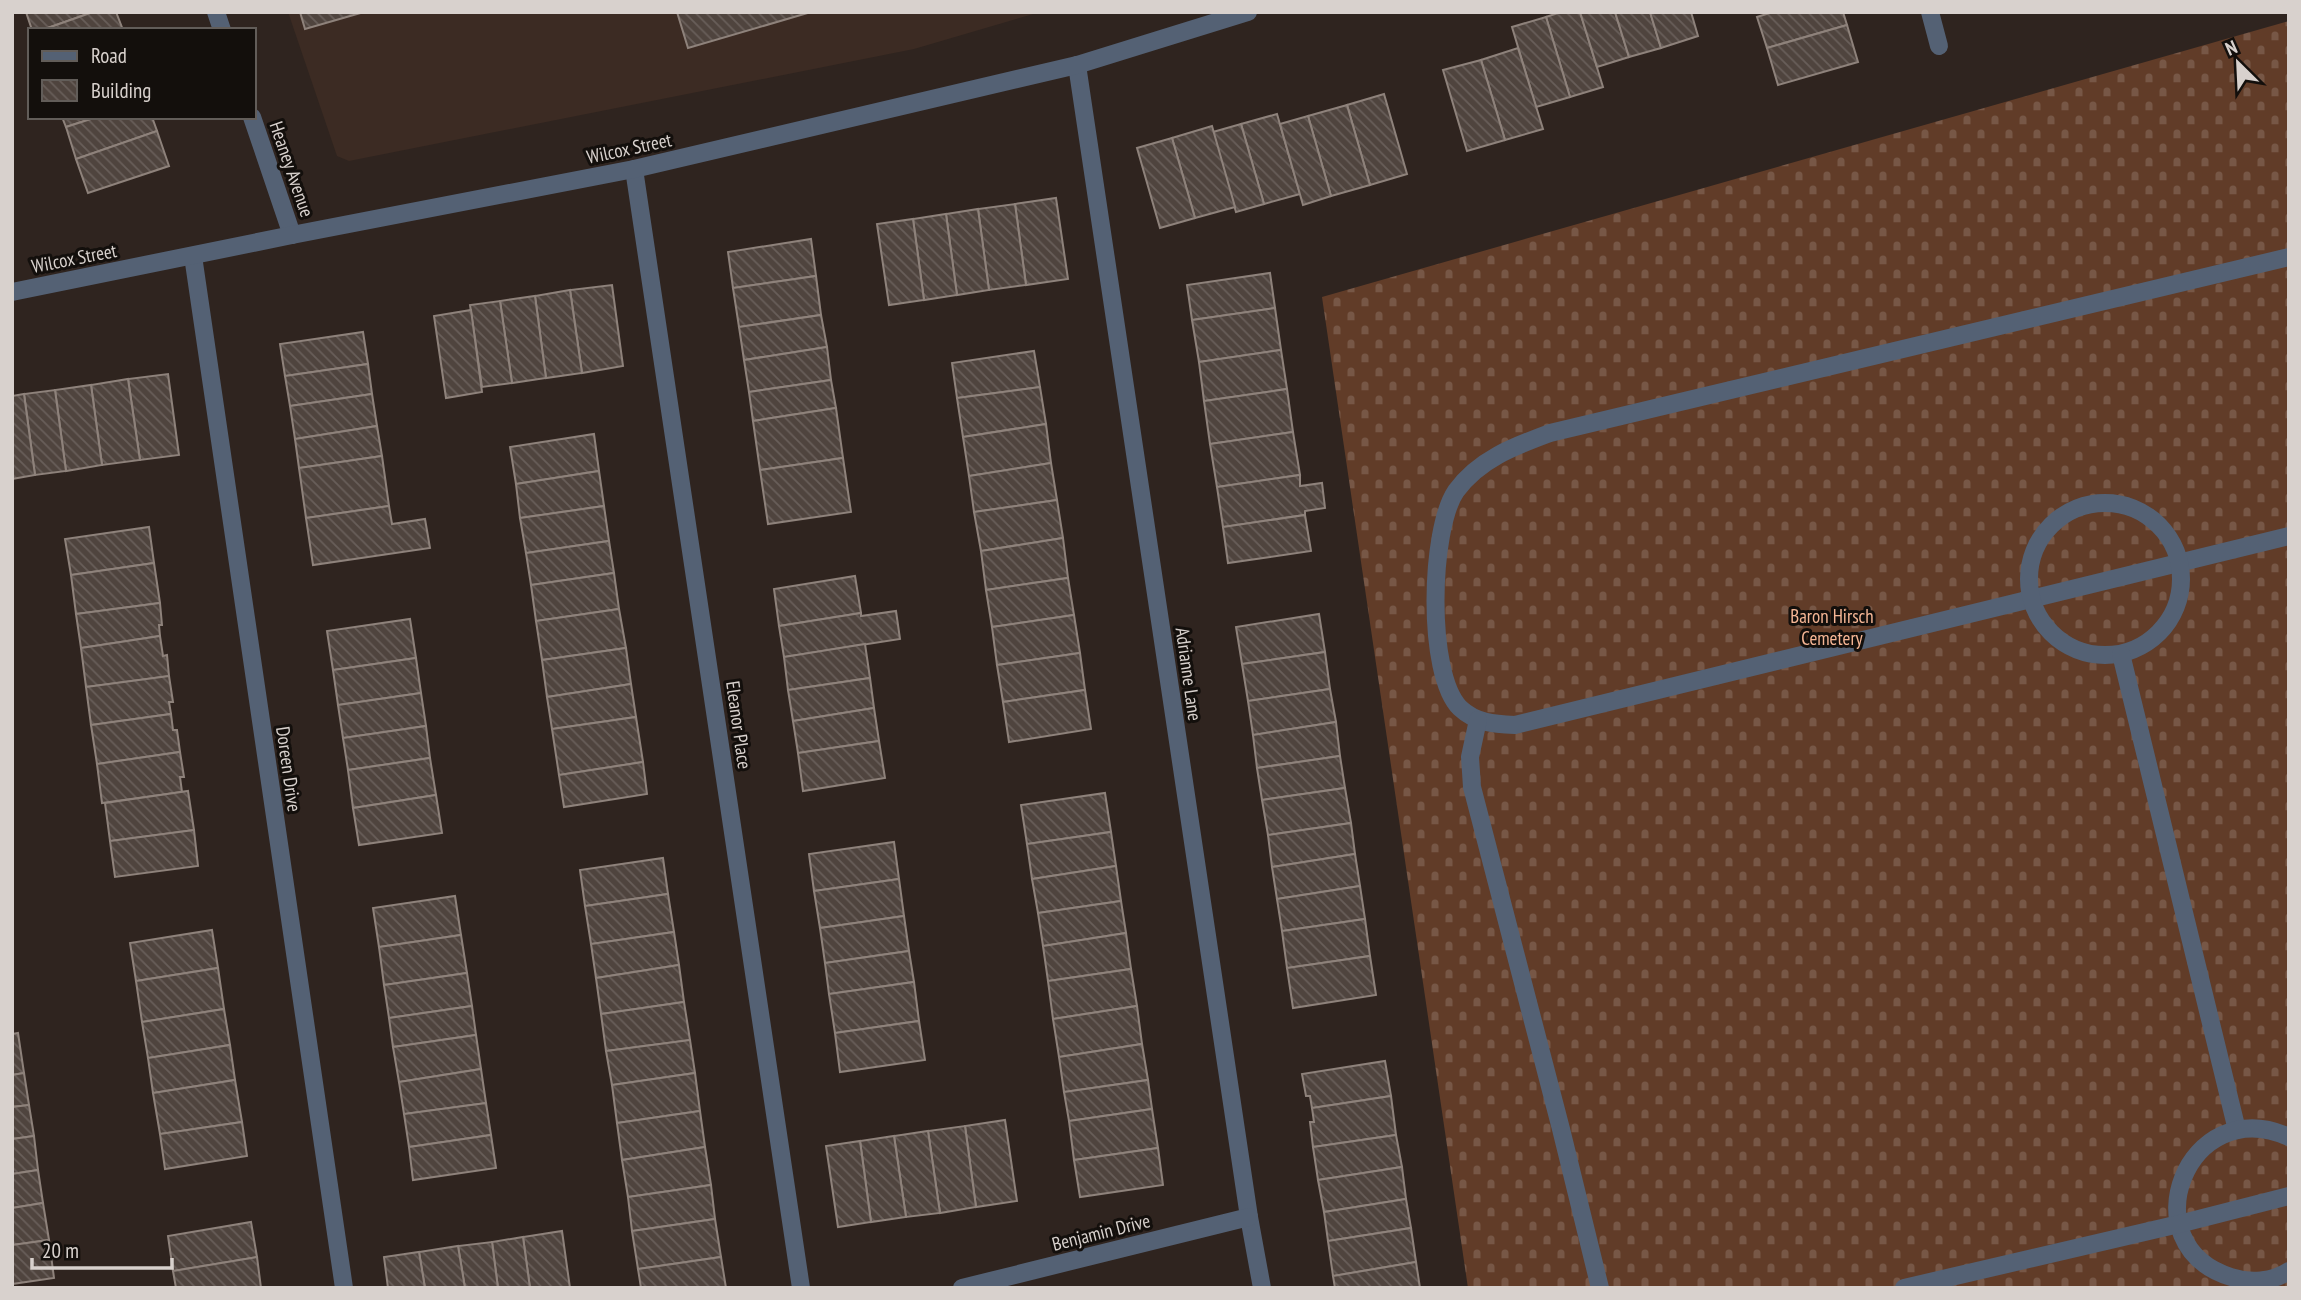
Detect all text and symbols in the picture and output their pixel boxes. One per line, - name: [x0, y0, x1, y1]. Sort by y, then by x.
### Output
- legend: [28, 28, 256, 119]
- north arrow: [2203, 28, 2273, 98]
- text: N: [2222, 34, 2241, 61]
- text: Road: [91, 42, 127, 69]
- text: Building: [91, 77, 151, 104]
- street label: Heaney Avenue: [264, 118, 320, 220]
- street label: Wilcox Street: [584, 127, 674, 169]
- street label: Wilcox Street: [29, 238, 119, 278]
- park label: Baron Hirsch Cemetery: [1790, 604, 1874, 650]
- street label: Adrianne Lane: [1171, 626, 1207, 722]
- street label: Eleanor Place: [721, 679, 757, 771]
- street label: Doreen Drive: [271, 725, 307, 813]
- street label: Benjamin Drive: [1049, 1208, 1153, 1256]
- scale bar: [32, 1226, 172, 1270]
- text: 20 m: [42, 1237, 79, 1264]

